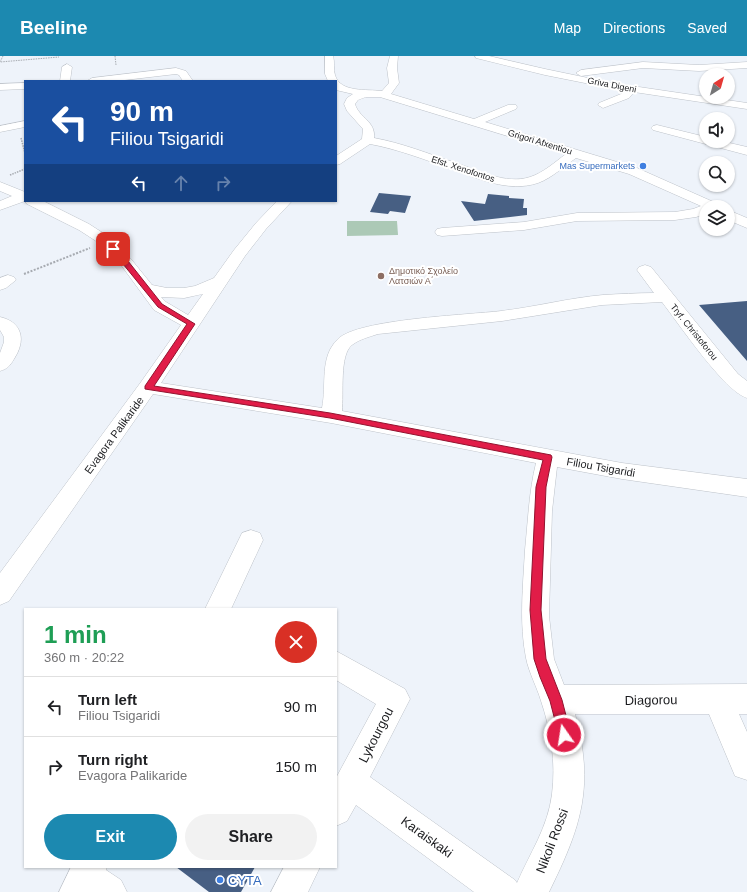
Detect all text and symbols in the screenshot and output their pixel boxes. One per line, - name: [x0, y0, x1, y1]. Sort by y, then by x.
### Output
- text: Beeline: [20, 17, 88, 38]
- text: Map: [554, 20, 581, 36]
- text: Directions: [603, 20, 665, 36]
- text: Saved: [687, 20, 727, 36]
- north arrow: [699, 68, 735, 104]
- map controls: [699, 68, 735, 236]
- street label: Griva Digeni: [587, 75, 637, 95]
- icon: left: [44, 96, 96, 148]
- text: 90 m: [110, 96, 174, 127]
- button: sound: [699, 112, 735, 148]
- street label: Grigori Afxentiou: [507, 127, 573, 157]
- text: Filiou Tsigaridi: [110, 129, 224, 149]
- street label: Efst. Xenofontos: [430, 154, 496, 184]
- button: search: [699, 156, 735, 192]
- place label: Mas Supermarkets: [559, 161, 635, 171]
- marker: Mas Supermarkets: [638, 161, 648, 171]
- icon: left: [128, 172, 150, 194]
- icon: ahead: [170, 172, 192, 194]
- icon: right: [212, 172, 234, 194]
- button: layers: [699, 200, 735, 236]
- pin: [96, 232, 130, 266]
- icon: arrive: [102, 238, 124, 260]
- place label: Δημοτικό Σχολείο Λατσιών Α΄: [389, 266, 458, 286]
- marker: Δημοτικό Σχολείο Λατσιών Α΄: [376, 271, 386, 281]
- street label: Tryf. Christoforou: [668, 302, 720, 362]
- street label: Evagora Palikaride: [82, 394, 146, 476]
- street label: Filiou Tsigaridi: [566, 455, 636, 479]
- text: 1 min: [44, 621, 107, 648]
- button: close: [275, 621, 317, 663]
- text: 360 m · 20:22: [44, 650, 124, 665]
- text: Turn left: [78, 691, 137, 708]
- street label: Diagorou: [624, 692, 678, 708]
- icon: left: [44, 696, 66, 718]
- text: 90 m: [284, 698, 317, 715]
- street label: Lykourgou: [356, 705, 396, 765]
- text: Filiou Tsigaridi: [78, 708, 160, 723]
- position arrow: [543, 714, 585, 756]
- text: Turn right: [78, 751, 148, 768]
- icon: right: [44, 756, 66, 778]
- text: 150 m: [275, 758, 317, 775]
- text: Evagora Palikaride: [78, 768, 187, 783]
- street label: Nikoli Rossi: [533, 807, 571, 875]
- street label: Karaiskaki: [398, 813, 456, 861]
- button: Exit: [44, 814, 177, 860]
- button: Share: [185, 814, 317, 860]
- place label: CYTA: [228, 873, 262, 888]
- marker: CYTA: [215, 875, 225, 885]

